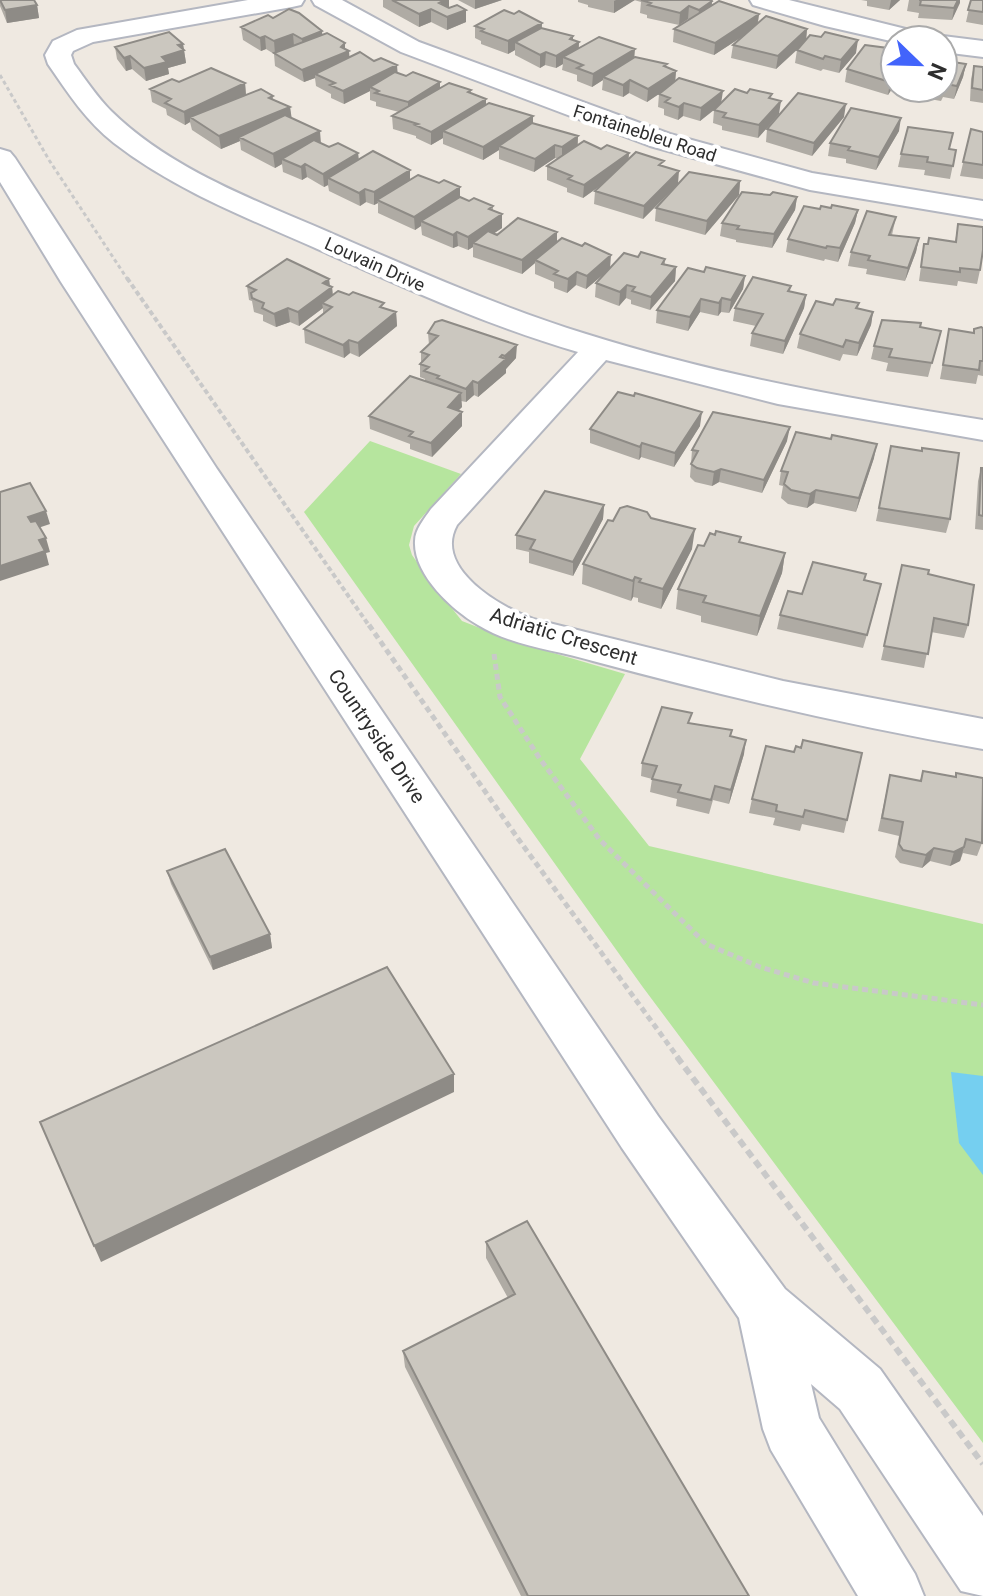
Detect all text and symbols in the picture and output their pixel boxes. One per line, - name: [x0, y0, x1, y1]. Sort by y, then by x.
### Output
- north arrow: [879, 24, 959, 104]
- text: N: [922, 60, 951, 84]
- street label: Fontainebleu Road: [571, 100, 719, 166]
- street label: Louvain Drive: [322, 233, 428, 295]
- street label: Adriatic Crescent: [487, 602, 641, 670]
- street label: Countryside Drive: [323, 664, 431, 808]

